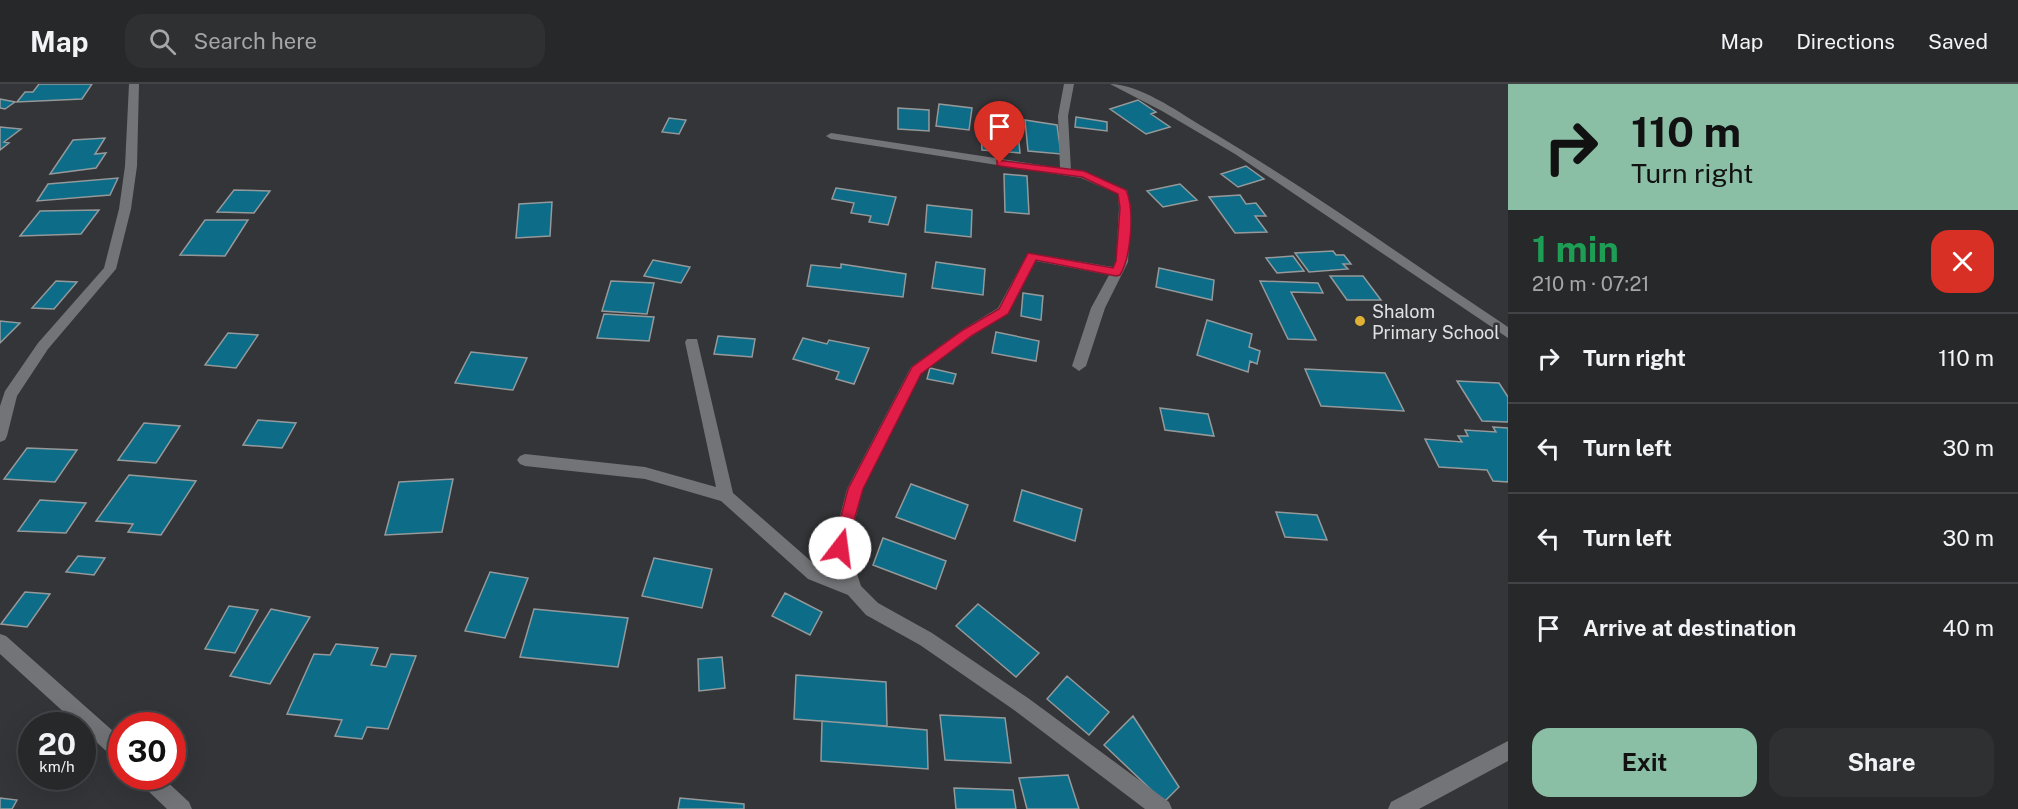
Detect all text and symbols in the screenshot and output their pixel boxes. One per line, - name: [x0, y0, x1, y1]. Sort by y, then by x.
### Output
- search box: [125, 14, 545, 68]
- text: Map: [30, 25, 89, 58]
- icon: search: [146, 25, 179, 58]
- text: Search here: [194, 28, 317, 54]
- text: Map: [1721, 29, 1763, 54]
- text: Directions: [1796, 29, 1895, 54]
- text: Saved: [1928, 29, 1988, 54]
- pin: [974, 101, 1025, 163]
- text: 110 m: [1631, 107, 1741, 156]
- icon: right: [1532, 108, 1610, 186]
- icon: arrive: [983, 110, 1016, 143]
- text: Turn right: [1631, 157, 1754, 189]
- text: 1 min: [1532, 228, 1619, 270]
- button: close: [1931, 230, 1994, 293]
- text: 210 m · 07:21: [1532, 272, 1650, 296]
- place label: Shalom Primary School: [1372, 301, 1500, 343]
- marker: Shalom Primary School: [1353, 314, 1367, 328]
- icon: right: [1532, 342, 1565, 375]
- text: Turn right: [1583, 345, 1686, 371]
- text: 110 m: [1938, 345, 1994, 371]
- icon: left: [1532, 432, 1565, 465]
- text: Turn left: [1583, 435, 1672, 461]
- text: 30 m: [1942, 435, 1994, 461]
- position arrow: [808, 516, 872, 580]
- icon: left: [1532, 522, 1565, 555]
- text: Turn left: [1583, 525, 1672, 551]
- text: 30 m: [1942, 525, 1994, 551]
- icon: arrive: [1532, 612, 1565, 645]
- text: Arrive at destination: [1583, 615, 1796, 641]
- text: 40 m: [1942, 615, 1994, 641]
- speed limit sign: 30: [108, 712, 186, 790]
- text: 20: [38, 726, 76, 762]
- button: Exit: [1532, 728, 1757, 797]
- button: Share: [1769, 728, 1994, 797]
- text: km/h: [39, 758, 75, 775]

